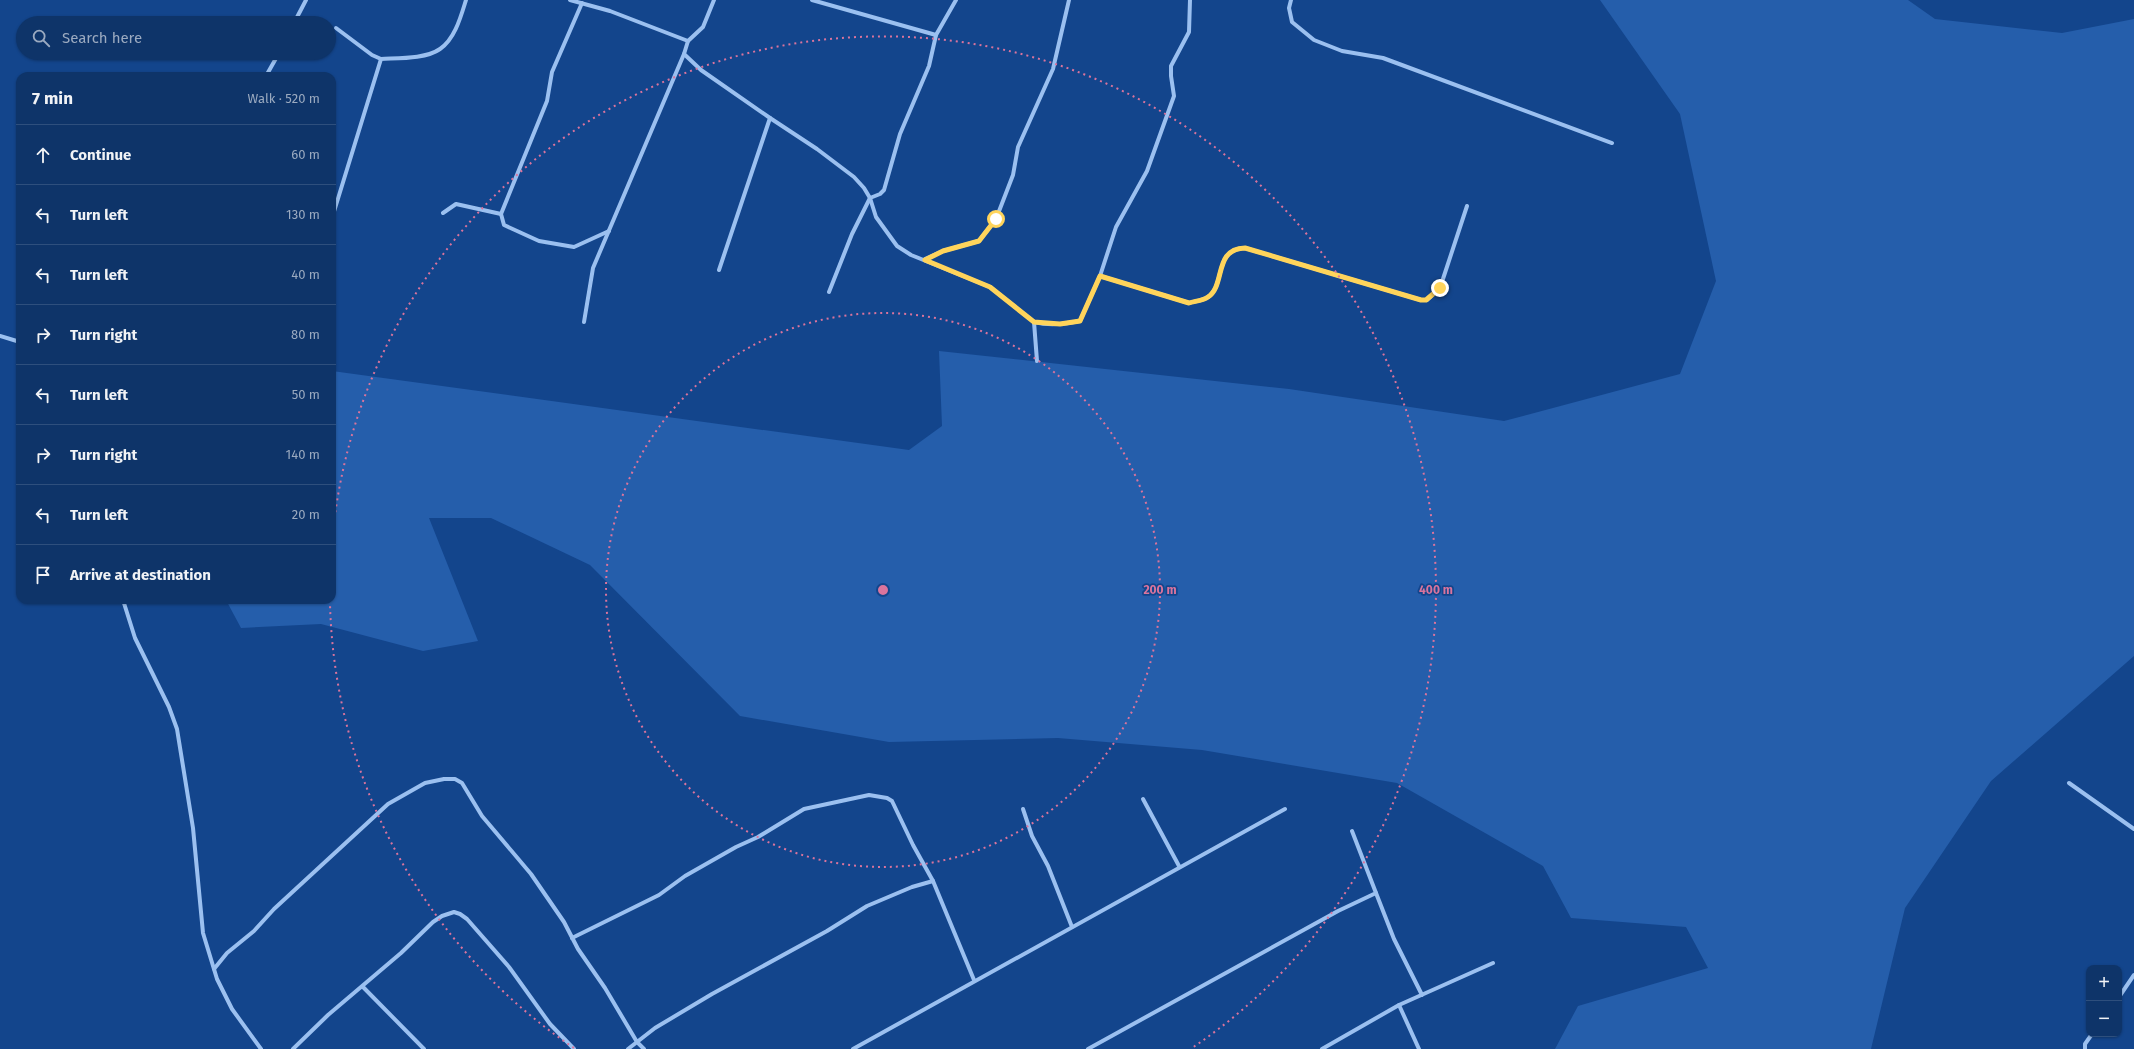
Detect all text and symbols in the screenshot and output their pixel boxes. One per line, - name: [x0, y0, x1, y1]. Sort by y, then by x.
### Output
- search box: [16, 16, 336, 60]
- icon: search: [30, 27, 52, 49]
- text: Search here: [62, 29, 142, 47]
- text: 7 min: [32, 88, 73, 109]
- text: Walk · 520 m: [248, 91, 320, 106]
- icon: ahead: [32, 144, 54, 166]
- text: Continue: [70, 146, 131, 164]
- text: 60 m: [291, 147, 320, 162]
- icon: left: [32, 204, 54, 226]
- text: Turn left: [70, 206, 128, 224]
- text: 130 m: [286, 207, 320, 222]
- route start: [987, 210, 1005, 228]
- icon: left: [32, 264, 54, 286]
- text: Turn left: [70, 266, 128, 284]
- text: 40 m: [291, 267, 320, 282]
- route end: [1431, 279, 1449, 297]
- icon: right: [32, 324, 54, 346]
- text: Turn right: [70, 326, 137, 344]
- text: 80 m: [291, 327, 320, 342]
- icon: left: [32, 384, 54, 406]
- text: Turn left: [70, 386, 128, 404]
- text: 50 m: [292, 387, 320, 402]
- icon: right: [32, 444, 54, 466]
- text: Turn right: [70, 446, 137, 464]
- text: 140 m: [286, 447, 320, 462]
- icon: left: [32, 504, 54, 526]
- text: Turn left: [70, 506, 128, 524]
- text: 20 m: [292, 507, 320, 522]
- icon: arrive: [32, 564, 54, 586]
- text: Arrive at destination: [70, 566, 211, 584]
- centre of rings: [876, 583, 890, 597]
- text: 200 m: [1143, 583, 1177, 597]
- text: 400 m: [1419, 583, 1453, 597]
- map controls: [2086, 965, 2122, 1037]
- button: +: [2086, 965, 2122, 1001]
- button: −: [2086, 1001, 2122, 1037]

